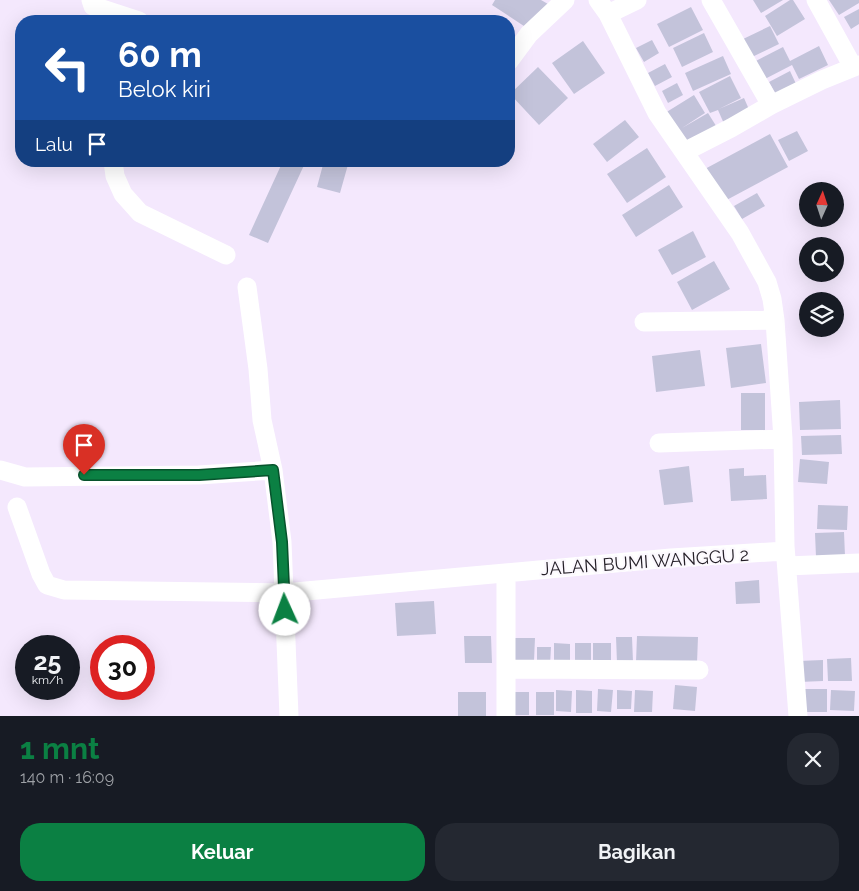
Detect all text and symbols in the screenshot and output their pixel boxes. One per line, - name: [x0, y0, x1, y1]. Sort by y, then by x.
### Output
- text: 60 m: [118, 34, 202, 75]
- icon: left: [35, 35, 100, 100]
- text: Belok kiri: [118, 76, 211, 102]
- icon: arrive: [83, 130, 111, 158]
- text: Lalu: [35, 133, 73, 155]
- north arrow: [799, 182, 844, 228]
- map controls: [799, 182, 844, 337]
- button: search: [799, 237, 844, 282]
- button: layers: [799, 292, 844, 337]
- pin: [63, 424, 105, 475]
- icon: arrive: [70, 431, 98, 459]
- street label: JALAN BUMI WANGGU 2: [540, 544, 750, 579]
- position arrow: [258, 583, 310, 635]
- speed limit sign: 30: [90, 635, 155, 700]
- text: 25: [34, 646, 61, 676]
- text: km/h: [32, 673, 63, 687]
- text: 1 mnt: [20, 731, 100, 766]
- button: close: [787, 733, 839, 785]
- text: 140 m · 16:09: [20, 768, 114, 787]
- button: Keluar: [20, 823, 425, 881]
- button: Bagikan: [435, 823, 839, 881]

